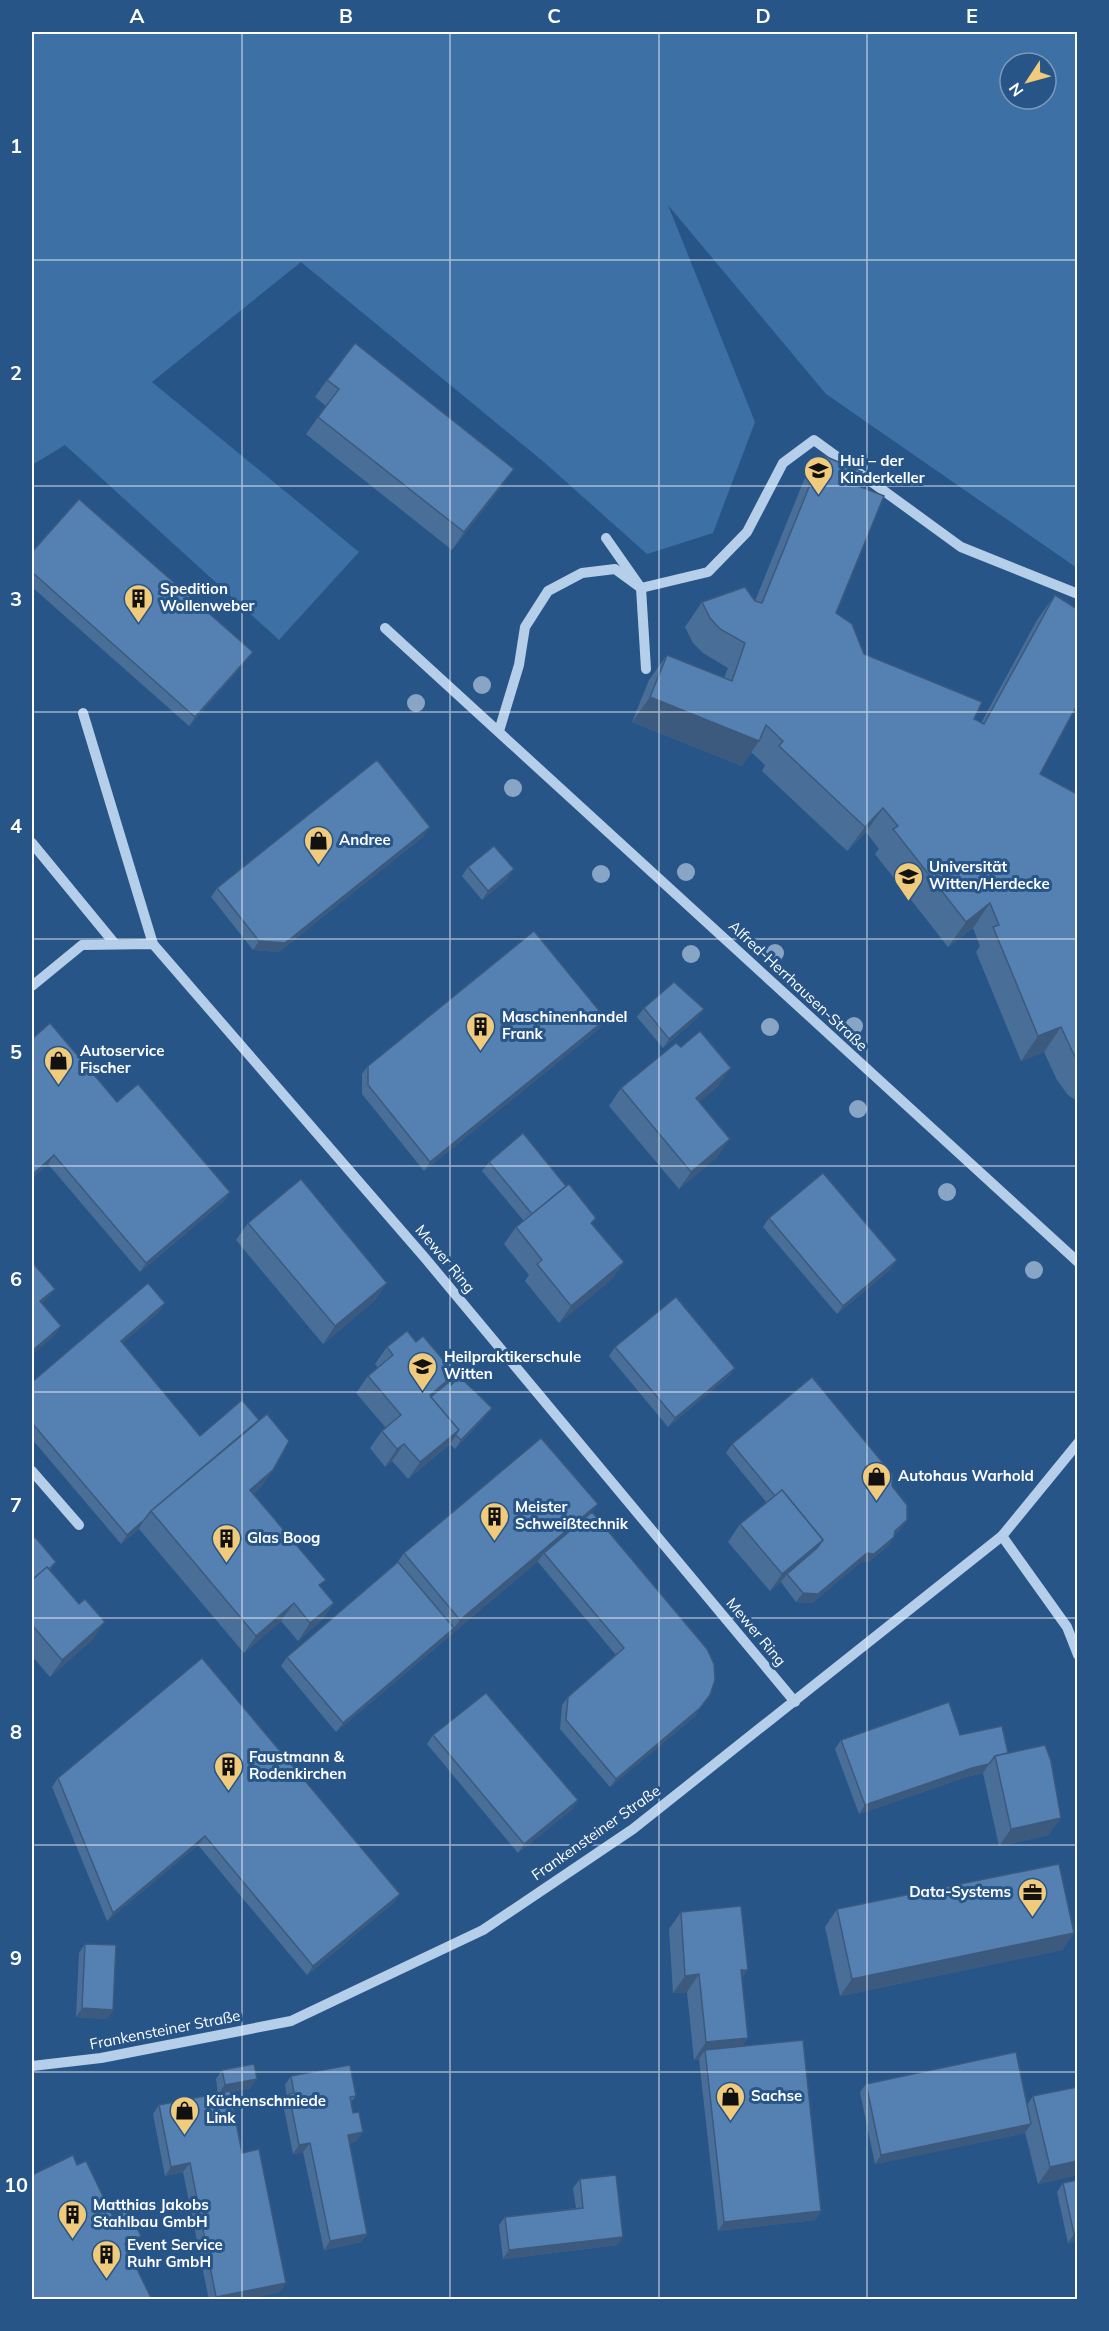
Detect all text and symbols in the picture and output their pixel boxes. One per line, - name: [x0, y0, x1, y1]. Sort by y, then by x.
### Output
- text: A: [130, 3, 145, 28]
- text: B: [339, 3, 353, 28]
- text: C: [547, 3, 561, 28]
- text: D: [755, 3, 771, 28]
- text: E: [966, 3, 978, 28]
- north arrow: [998, 51, 1058, 111]
- text: N: [1004, 79, 1028, 101]
- text: 1: [10, 133, 22, 158]
- text: 2: [10, 360, 22, 385]
- place label: Hui – der Kinderkeller: [840, 451, 925, 487]
- school or university icon: Hui – der Kinderkeller: [803, 454, 835, 496]
- place label: Spedition Wollenweber: [160, 579, 255, 615]
- building icon: Spedition Wollenweber: [123, 582, 155, 624]
- text: 3: [10, 586, 22, 611]
- text: 4: [10, 813, 22, 838]
- shop icon: Andree: [302, 824, 334, 866]
- place label: Andree: [339, 830, 391, 849]
- place label: Universität Witten/Herdecke: [929, 857, 1050, 893]
- school or university icon: Universität Witten/Herdecke: [892, 860, 924, 902]
- street label: Alfred-Herrhausen-Straße: [725, 916, 872, 1055]
- place label: Maschinenhandel Frank: [502, 1007, 628, 1043]
- building icon: Maschinenhandel Frank: [465, 1010, 497, 1052]
- text: 5: [10, 1039, 22, 1064]
- place label: Autoservice Fischer: [80, 1041, 164, 1077]
- shop icon: Autoservice Fischer: [43, 1044, 75, 1086]
- street label: Mewer Ring: [411, 1221, 479, 1297]
- text: 6: [10, 1266, 22, 1291]
- place label: Heilpraktikerschule Witten: [444, 1347, 581, 1383]
- school or university icon: Heilpraktikerschule Witten: [407, 1350, 439, 1392]
- shop icon: Autohaus Warhold: [861, 1460, 893, 1502]
- place label: Autohaus Warhold: [898, 1466, 1034, 1485]
- text: 7: [10, 1492, 22, 1517]
- place label: Meister Schweißtechnik: [515, 1497, 629, 1533]
- building icon: Meister Schweißtechnik: [478, 1500, 510, 1542]
- building icon: Glas Boog: [210, 1522, 242, 1564]
- place label: Glas Boog: [247, 1528, 320, 1547]
- street label: Mewer Ring: [722, 1594, 790, 1670]
- text: 8: [10, 1719, 22, 1744]
- place label: Faustmann & Rodenkirchen: [249, 1747, 347, 1783]
- building icon: Faustmann & Rodenkirchen: [212, 1750, 244, 1792]
- street label: Frankensteiner Straße: [528, 1781, 664, 1884]
- office icon: Data-Systems: [1016, 1876, 1048, 1918]
- place label: Data-Systems: [909, 1882, 1011, 1901]
- text: 9: [10, 1945, 22, 1970]
- street label: Frankensteiner Straße: [88, 2006, 242, 2053]
- shop icon: Sachse: [714, 2080, 746, 2122]
- place label: Sachse: [751, 2086, 802, 2105]
- place label: Küchenschmiede Link: [206, 2091, 326, 2127]
- shop icon: Küchenschmiede Link: [169, 2094, 201, 2136]
- text: 10: [4, 2172, 28, 2197]
- place label: Matthias Jakobs Stahlbau GmbH: [93, 2195, 209, 2231]
- building icon: Matthias Jakobs Stahlbau GmbH: [56, 2198, 88, 2240]
- place label: Event Service Ruhr GmbH: [127, 2235, 223, 2271]
- building icon: Event Service Ruhr GmbH: [90, 2238, 122, 2280]

